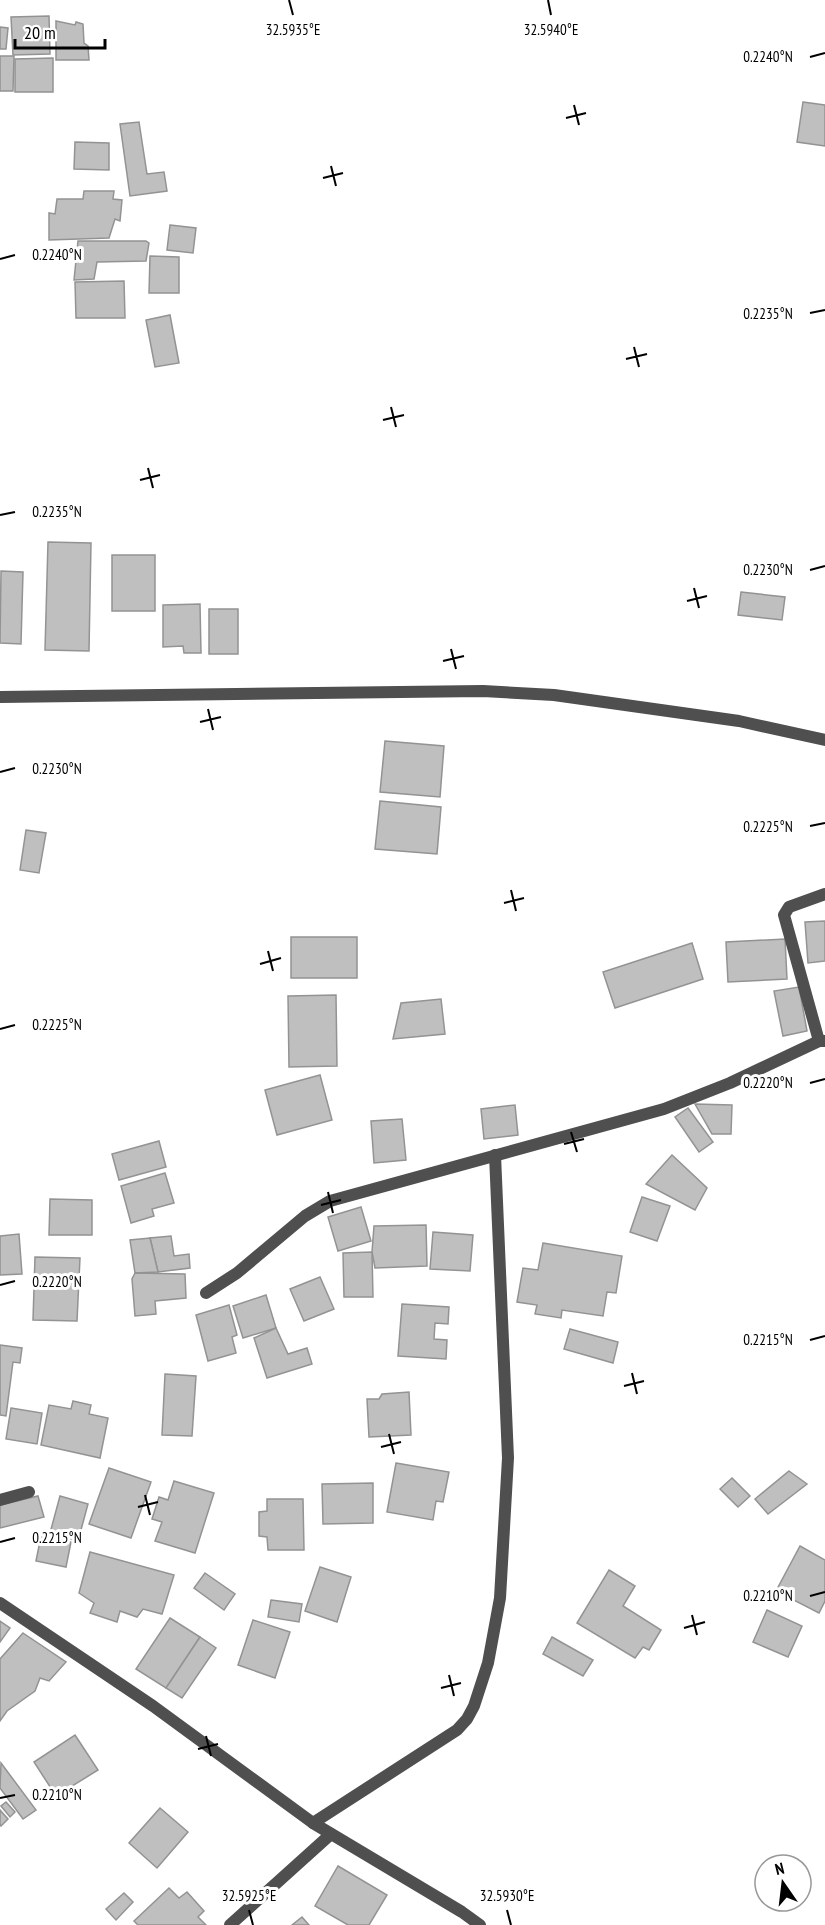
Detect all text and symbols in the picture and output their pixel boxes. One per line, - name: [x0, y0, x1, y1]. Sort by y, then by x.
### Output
- scale bar: [15, 12, 105, 50]
- text: 32.5935°E: [266, 20, 320, 39]
- text: 32.5940°E: [524, 20, 578, 39]
- text: 20 m: [24, 21, 56, 44]
- text: 0.2240°N: [743, 47, 793, 66]
- text: 0.2240°N: [32, 245, 82, 264]
- text: 0.2235°N: [743, 304, 793, 323]
- text: 0.2235°N: [32, 502, 82, 521]
- text: 0.2230°N: [743, 560, 793, 579]
- text: 0.2230°N: [32, 759, 82, 778]
- text: 0.2225°N: [743, 817, 793, 836]
- text: 0.2225°N: [32, 1015, 82, 1034]
- text: 0.2220°N: [743, 1073, 793, 1092]
- text: 0.2220°N: [32, 1272, 82, 1291]
- text: 0.2215°N: [743, 1330, 793, 1349]
- text: 0.2215°N: [32, 1528, 82, 1547]
- text: 0.2210°N: [743, 1586, 793, 1605]
- text: 0.2210°N: [32, 1785, 82, 1804]
- north arrow: [753, 1853, 813, 1913]
- text: N: [773, 1858, 786, 1879]
- text: 32.5925°E: [222, 1886, 276, 1905]
- text: 32.5930°E: [480, 1886, 534, 1905]

